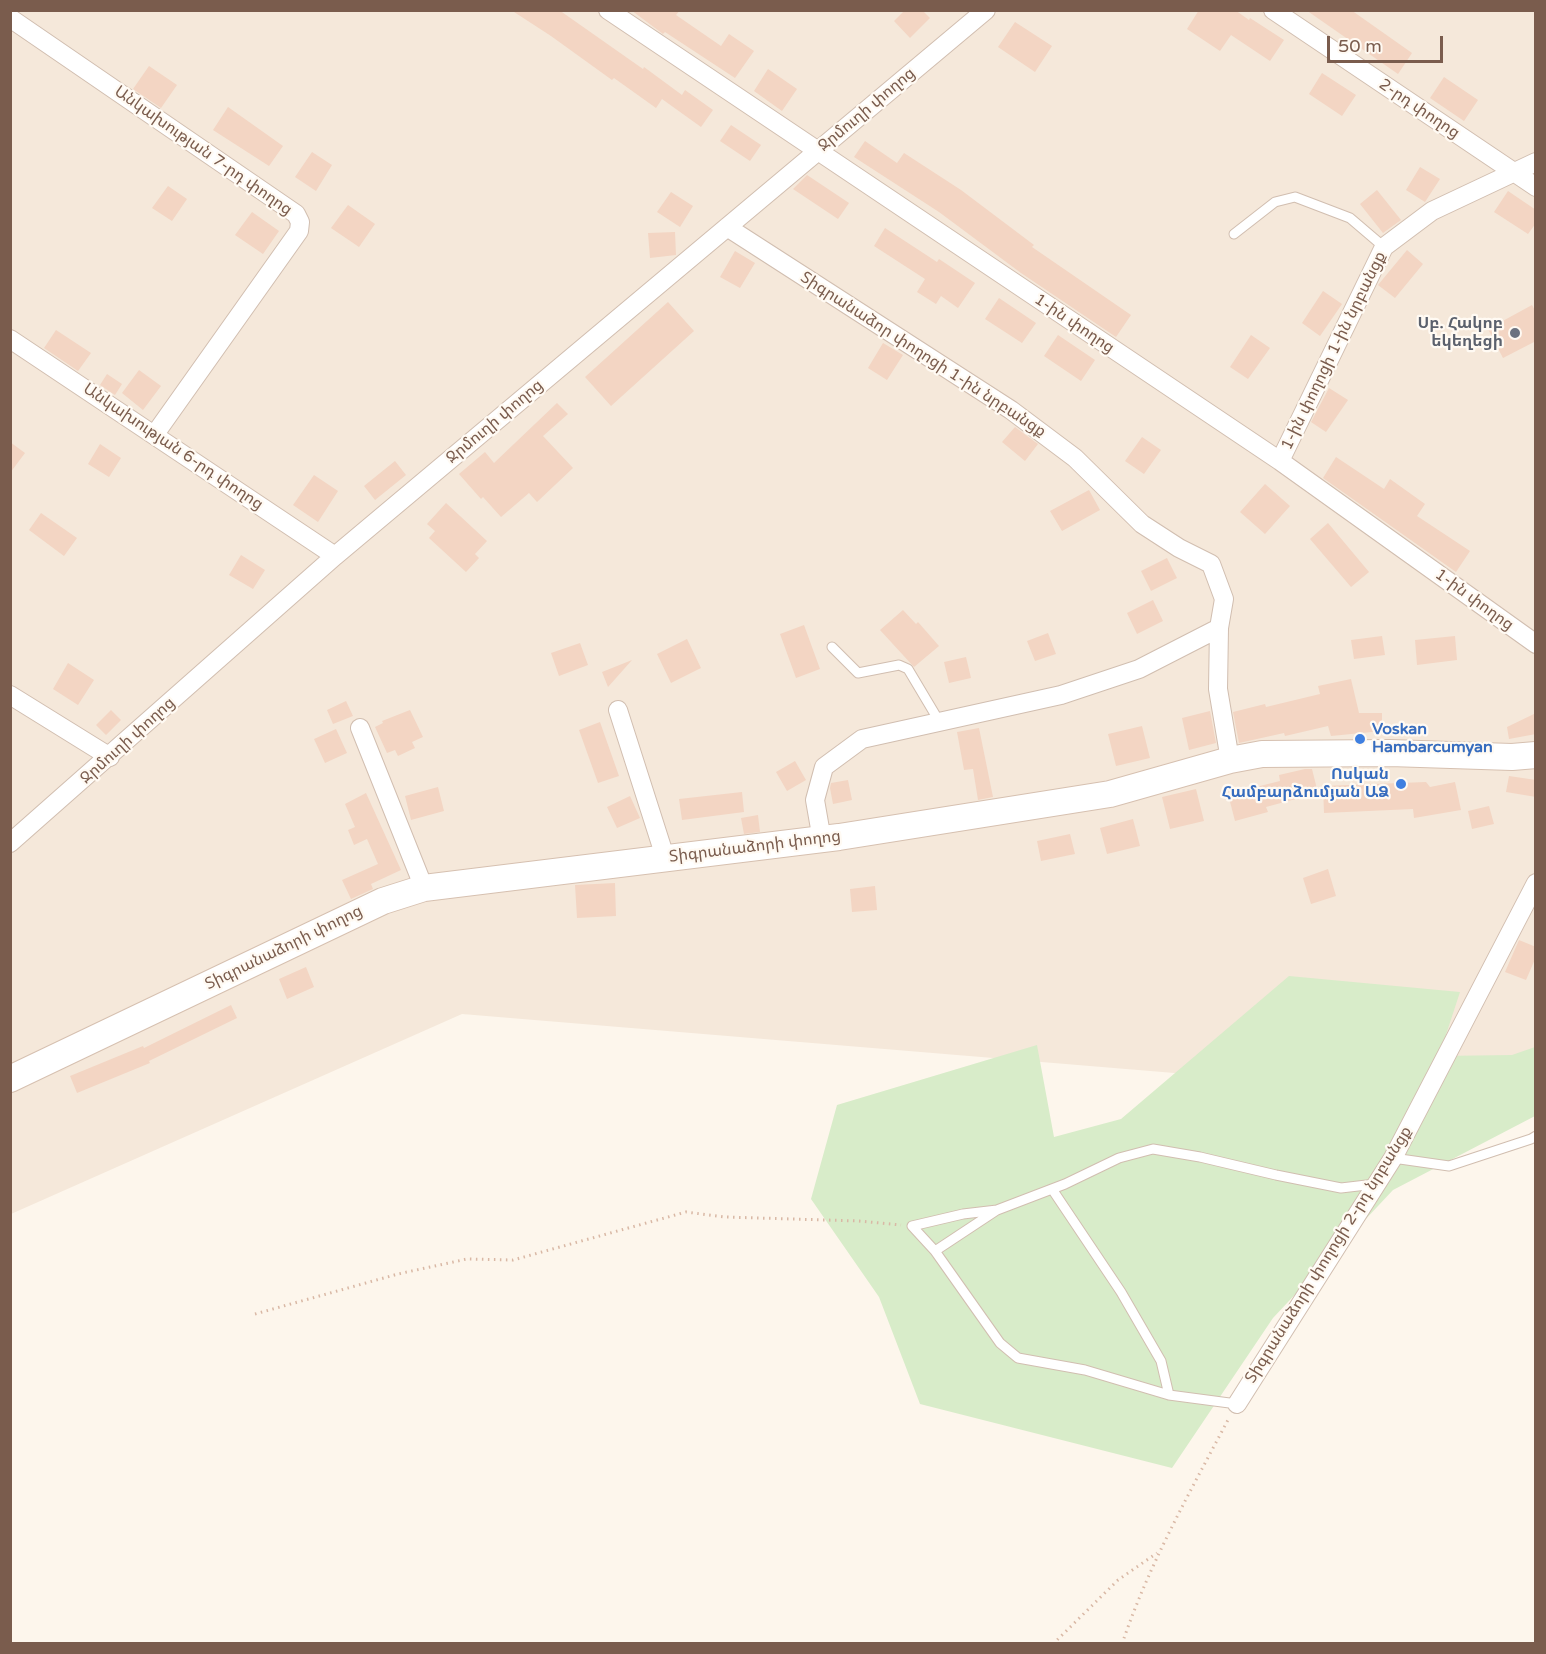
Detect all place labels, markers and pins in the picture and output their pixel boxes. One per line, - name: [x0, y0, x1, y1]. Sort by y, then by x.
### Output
- place label: Սբ. Հակոբ եկեղեցի: [1417, 314, 1503, 352]
- marker: Սբ. Հակոբ եկեղեցի: [1508, 326, 1522, 340]
- place label: Voskan Hambarcumyan: [1372, 720, 1493, 758]
- marker: Voskan Hambarcumyan: [1353, 732, 1367, 746]
- place label: Ոսկան Համբարձումյան ԱՁ: [1222, 765, 1389, 803]
- marker: Ոսկան Համբարձումյան ԱՁ: [1394, 777, 1408, 791]

